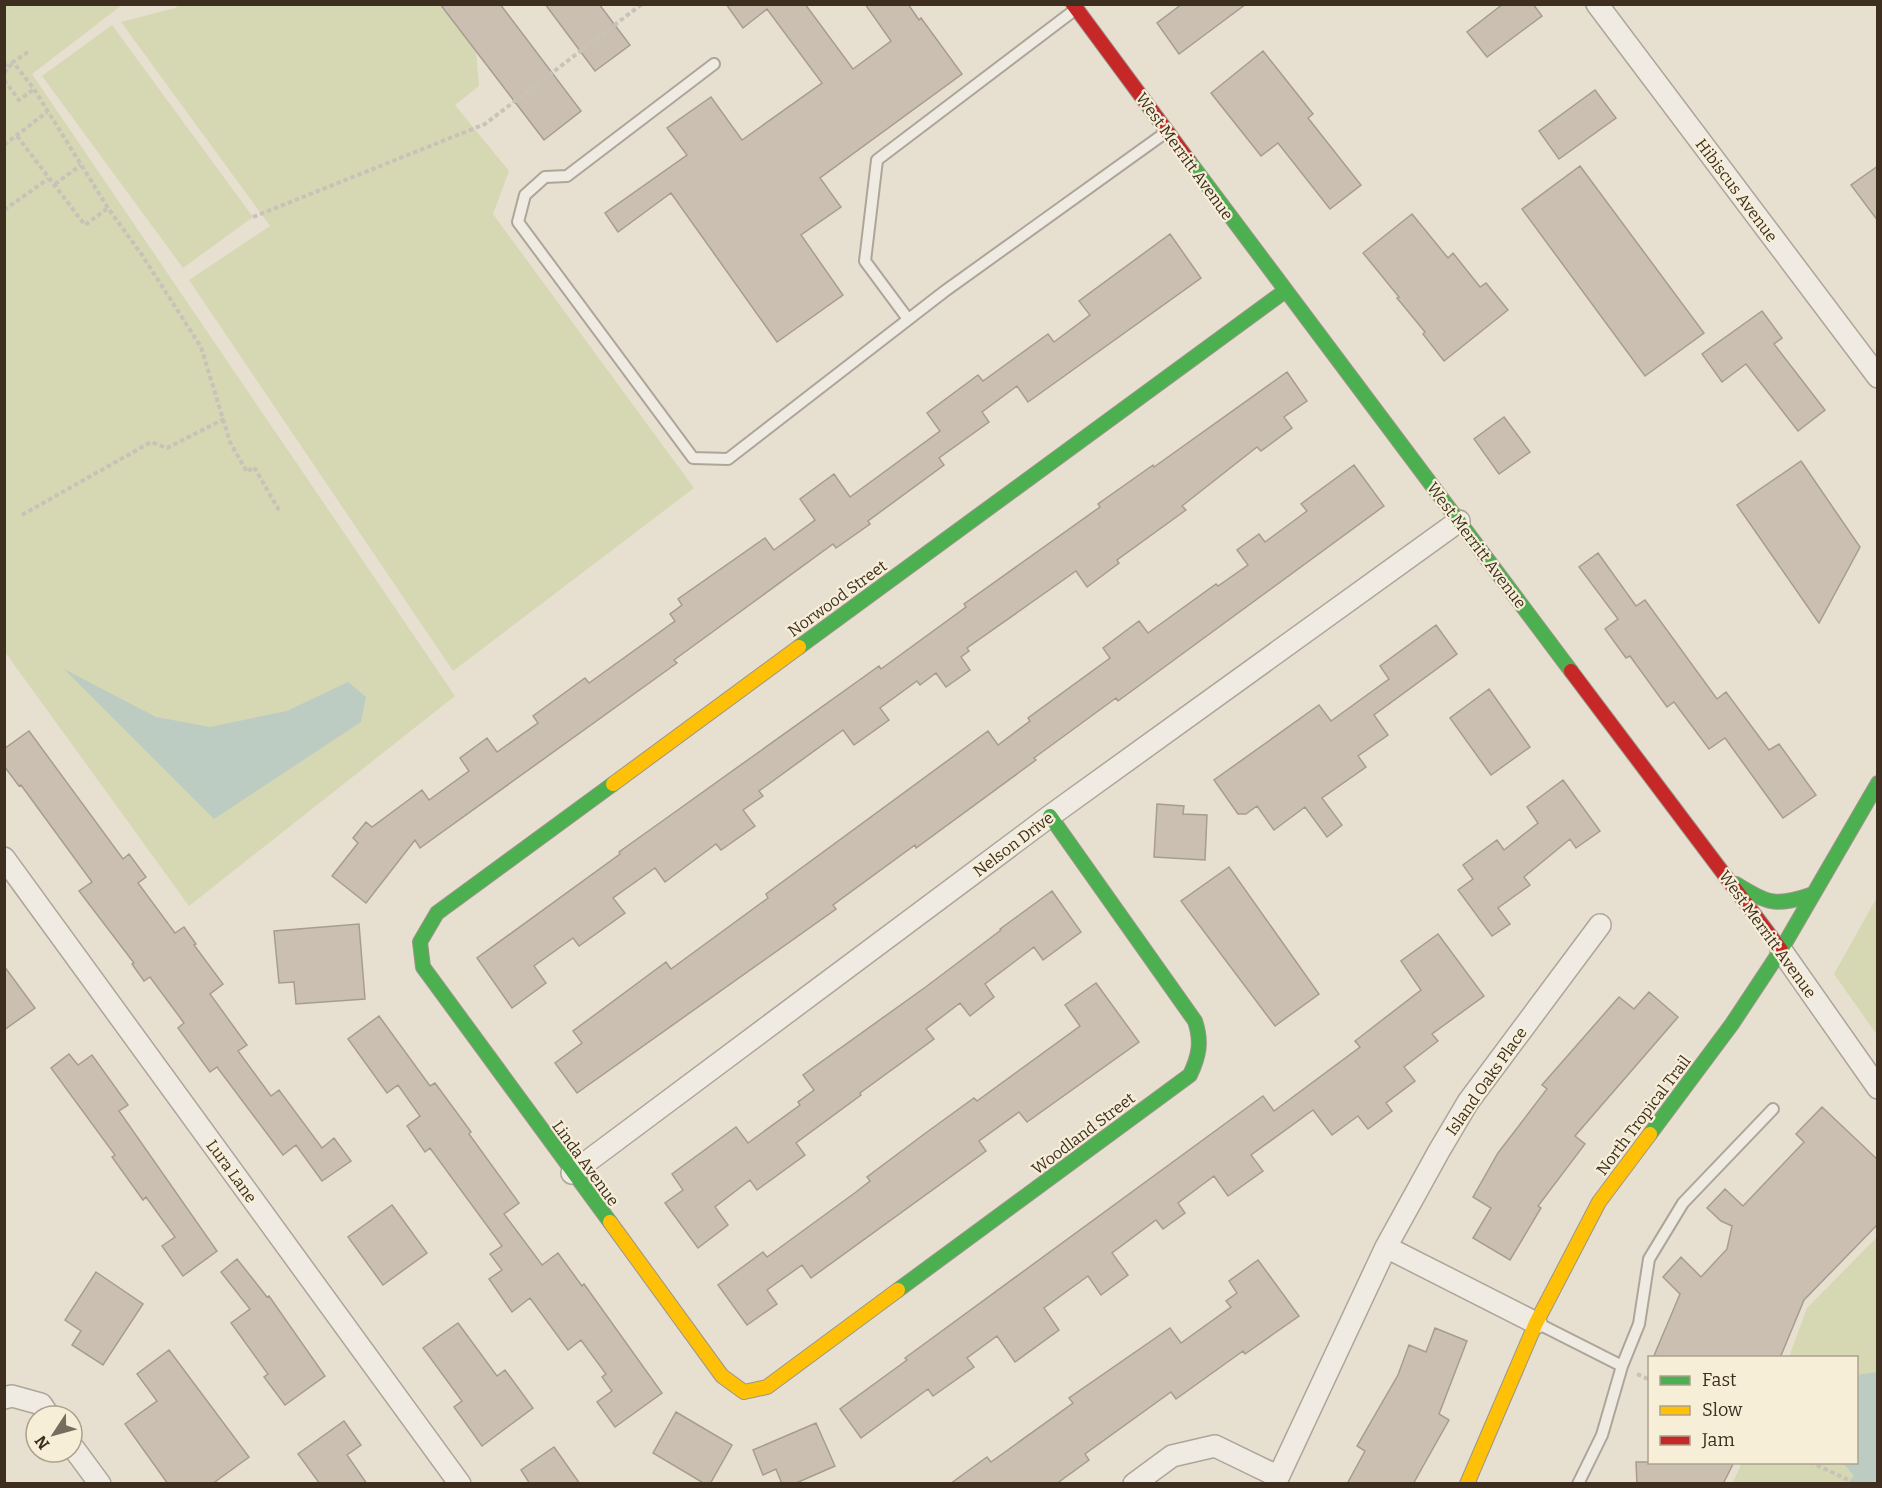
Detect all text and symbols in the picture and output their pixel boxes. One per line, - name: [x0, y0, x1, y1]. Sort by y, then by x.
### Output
- street label: West Merritt Avenue: [1132, 89, 1237, 224]
- street label: Hibiscus Avenue: [1692, 135, 1782, 246]
- street label: West Merritt Avenue: [1423, 479, 1530, 612]
- street label: Norwood Street: [784, 556, 891, 641]
- street label: Nelson Drive: [969, 808, 1057, 881]
- street label: West Merritt Avenue: [1715, 867, 1820, 1002]
- street label: Island Oaks Place: [1442, 1023, 1531, 1139]
- street label: North Tropical Trail: [1592, 1051, 1695, 1179]
- street label: Woodland Street: [1028, 1088, 1139, 1178]
- street label: Linda Avenue: [548, 1117, 623, 1210]
- street label: Lura Lane: [202, 1136, 261, 1207]
- legend: [1648, 1356, 1858, 1464]
- text: Fast: [1702, 1369, 1737, 1391]
- text: Slow: [1702, 1399, 1743, 1421]
- north arrow: [24, 1404, 84, 1464]
- text: Jam: [1701, 1429, 1735, 1451]
- text: N: [31, 1432, 54, 1453]

